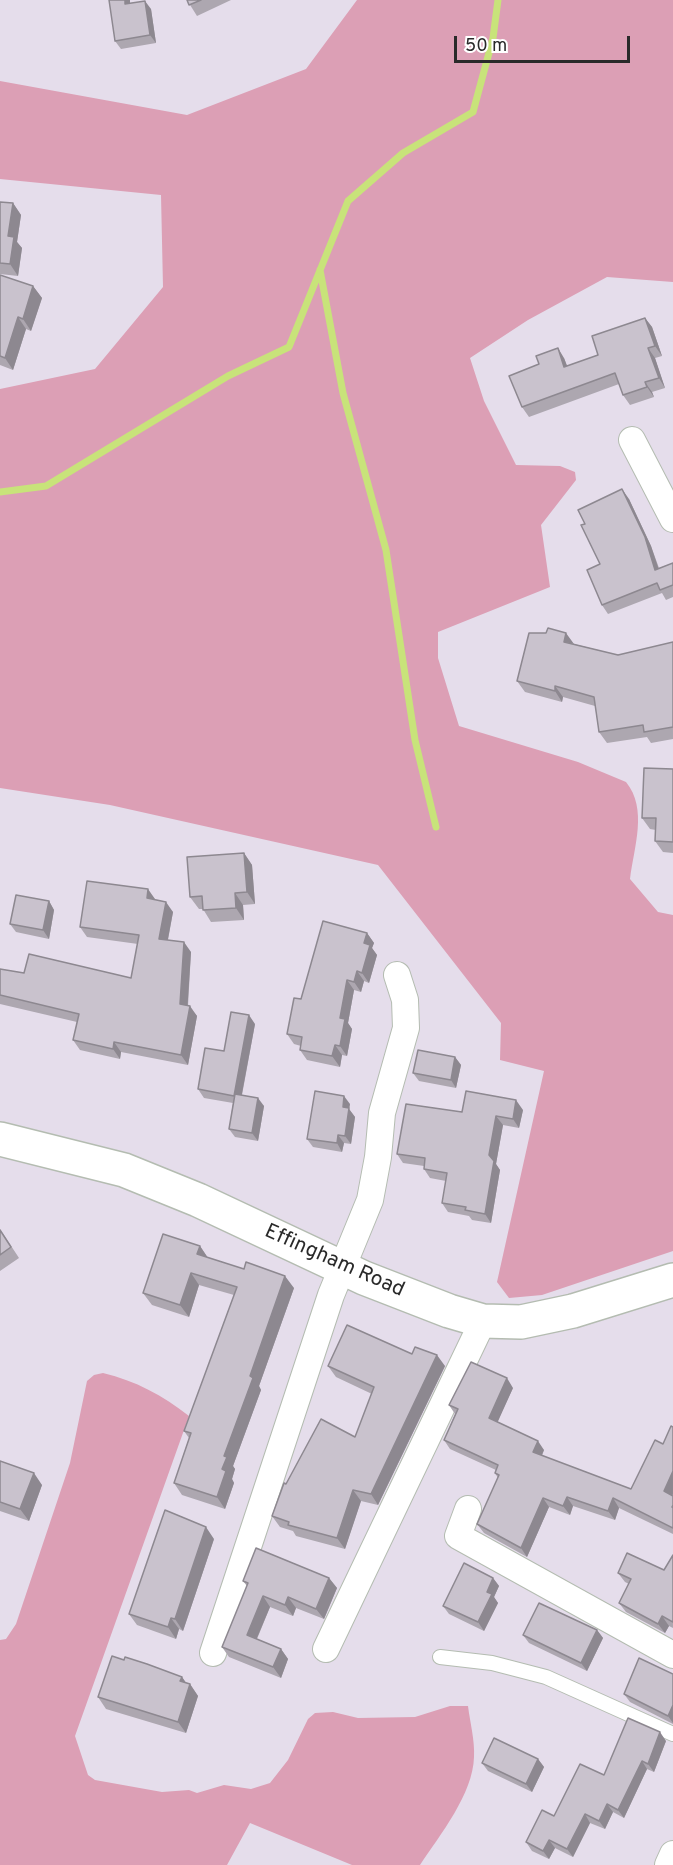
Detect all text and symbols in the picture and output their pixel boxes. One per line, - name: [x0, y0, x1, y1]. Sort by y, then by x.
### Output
- scale bar: [457, 24, 632, 62]
- text: 50 m: [465, 35, 507, 58]
- street label: Effingham Road: [260, 1220, 408, 1304]

